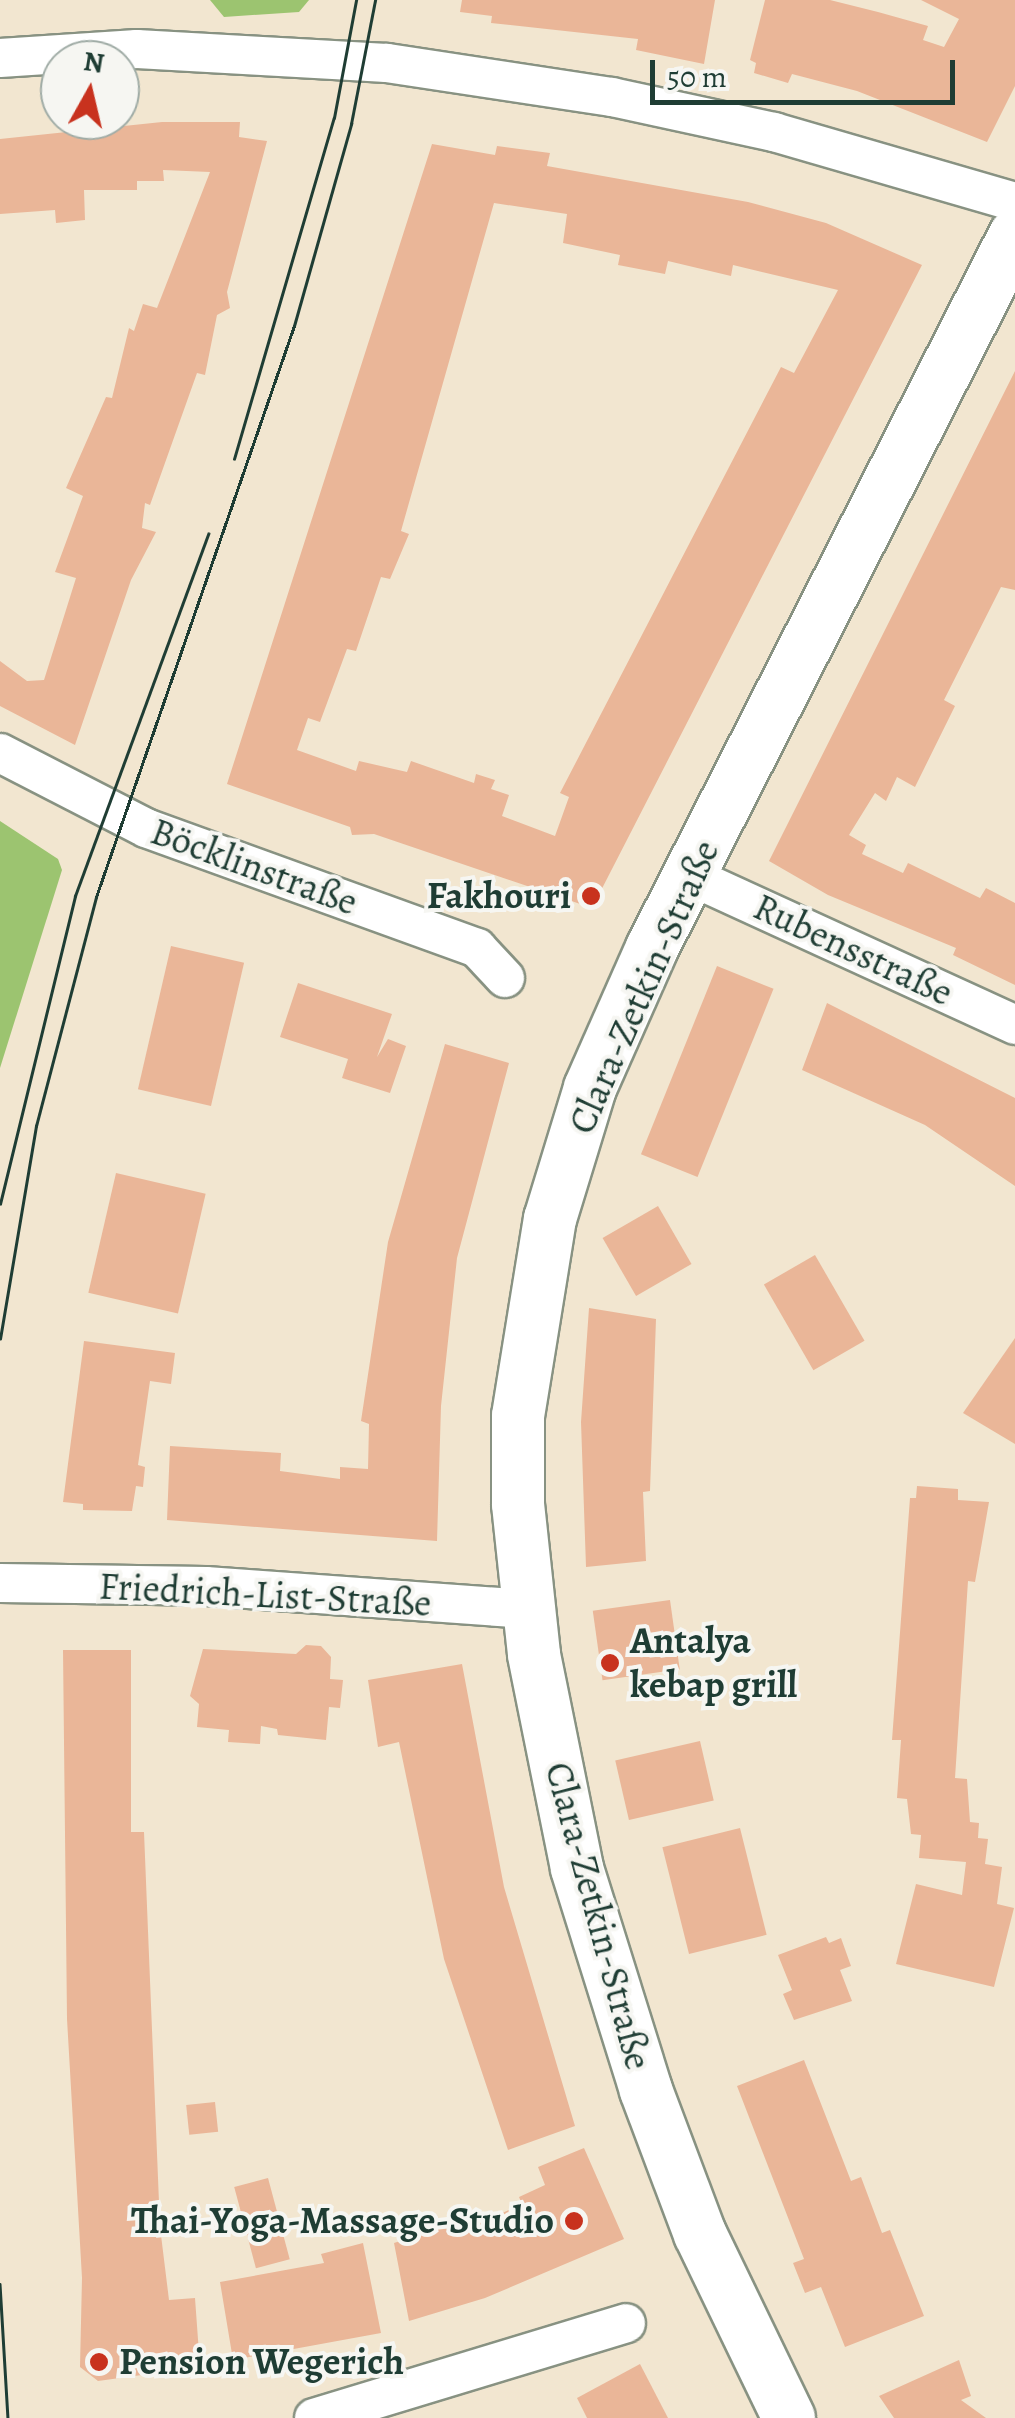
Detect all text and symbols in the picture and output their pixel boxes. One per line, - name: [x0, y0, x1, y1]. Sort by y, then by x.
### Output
- north arrow: [40, 40, 140, 140]
- scale bar: [655, 40, 960, 102]
- text: N: [81, 42, 107, 83]
- text: 50 m: [667, 57, 727, 97]
- street label: Böcklinstraße: [145, 809, 363, 925]
- street label: Clara-Zetkin-Straße: [559, 833, 729, 1141]
- place label: Fakhouri: [427, 873, 571, 919]
- street label: Rubensstraße: [746, 884, 960, 1016]
- marker: Fakhouri: [580, 885, 602, 907]
- street label: Friedrich-List-Straße: [98, 1564, 432, 1626]
- place label: Antalya kebap grill: [630, 1618, 797, 1708]
- marker: Antalya kebap grill: [599, 1652, 621, 1674]
- street label: Clara-Zetkin-Straße: [535, 1757, 661, 2075]
- place label: Thai-Yoga-Massage-Studio: [131, 2198, 554, 2244]
- marker: Thai-Yoga-Massage-Studio: [563, 2210, 585, 2232]
- place label: Pension Wegerich: [119, 2339, 404, 2385]
- marker: Pension Wegerich: [88, 2351, 110, 2373]

